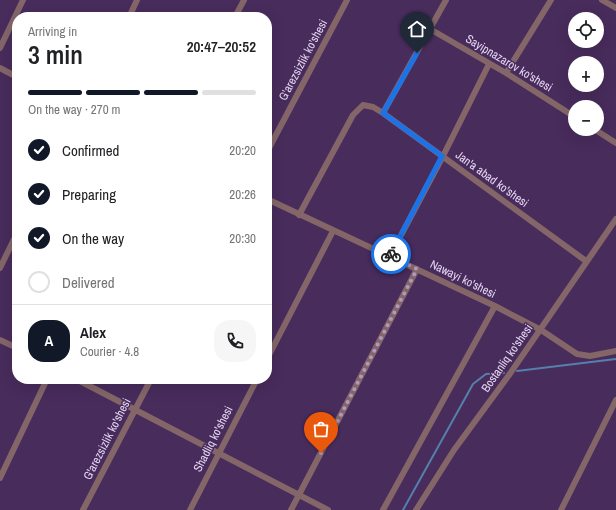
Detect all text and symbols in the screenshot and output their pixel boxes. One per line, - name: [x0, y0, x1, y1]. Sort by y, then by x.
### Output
- pin: [400, 12, 434, 53]
- map controls: [568, 12, 604, 136]
- button: locate: [568, 12, 604, 48]
- street label: G'arezsizlik ko'shesi: [275, 17, 331, 103]
- icon: home: [406, 18, 428, 40]
- text: Arriving in: [28, 23, 77, 40]
- street label: Sayipnazarov ko'shesi: [463, 31, 555, 95]
- text: 20:47–20:52: [187, 36, 256, 57]
- text: 3 min: [28, 37, 83, 72]
- button: +: [568, 56, 604, 92]
- button: −: [568, 100, 604, 136]
- text: On the way · 270 m: [28, 101, 120, 118]
- icon: check: [28, 139, 50, 161]
- text: Confirmed: [62, 140, 119, 161]
- text: 20:20: [229, 142, 256, 159]
- street label: Jan'a abad ko'shesi: [452, 147, 532, 211]
- icon: check: [28, 183, 50, 205]
- text: Preparing: [62, 184, 116, 205]
- text: 20:26: [229, 186, 256, 203]
- icon: check: [28, 227, 50, 249]
- text: On the way: [62, 228, 124, 249]
- text: 20:30: [229, 230, 256, 247]
- courier: [371, 234, 411, 274]
- icon: bike: [380, 243, 402, 265]
- street label: Nawayi ko'shesi: [427, 256, 499, 302]
- text: Delivered: [62, 272, 115, 293]
- button: phone: [214, 320, 256, 362]
- street label: Bostanliq ko'shesi: [478, 321, 536, 395]
- text: Alex: [80, 322, 106, 343]
- text: A: [45, 330, 53, 351]
- text: Courier · 4.8: [80, 343, 139, 360]
- street label: G'arezsizlik ko'shesi: [80, 395, 134, 483]
- street label: Shadliq ko'shesi: [190, 403, 236, 475]
- pin: [304, 412, 338, 453]
- icon: bag: [310, 418, 332, 440]

